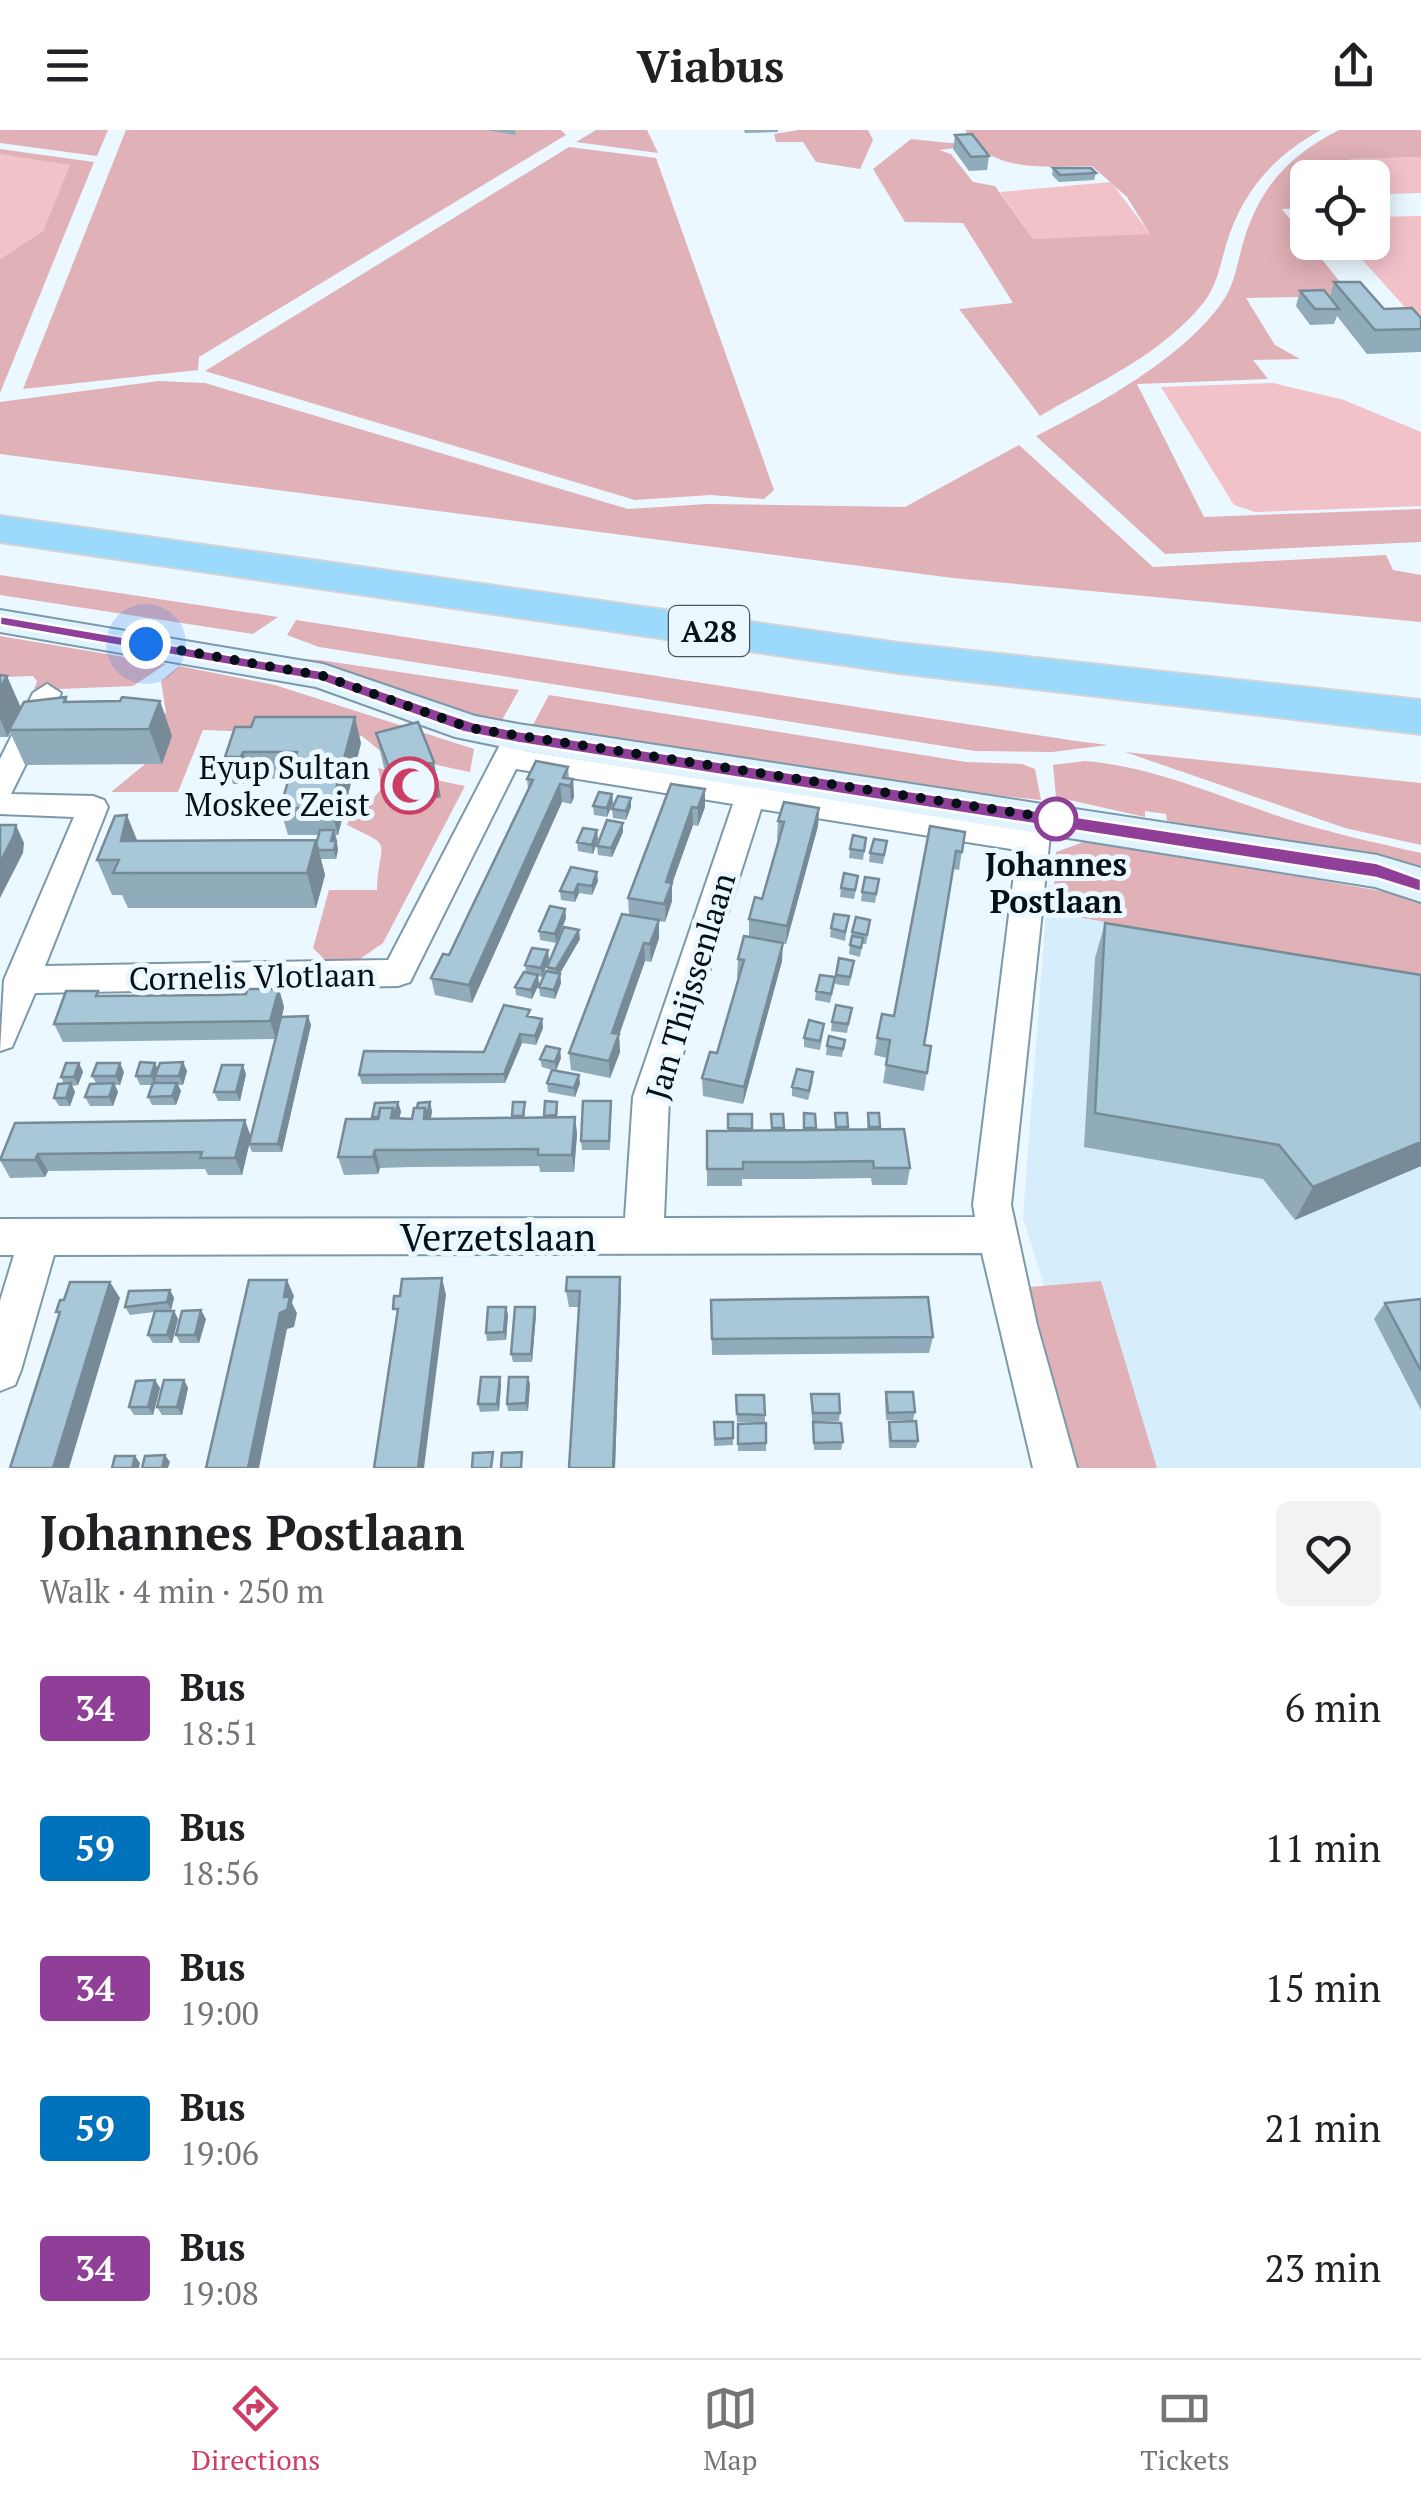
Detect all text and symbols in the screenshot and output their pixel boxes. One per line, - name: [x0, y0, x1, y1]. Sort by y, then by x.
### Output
- text: Viabus: [637, 35, 784, 95]
- icon: menu: [40, 38, 95, 93]
- icon: share: [1326, 38, 1381, 93]
- map controls: [1290, 160, 1390, 260]
- button: locate: [1290, 160, 1390, 260]
- road number: A28: [669, 606, 749, 656]
- your location: [121, 619, 171, 669]
- place label: Eyup Sultan Moskee Zeist: [184, 746, 370, 825]
- mosque icon: Eyup Sultan Moskee Zeist: [379, 755, 439, 815]
- marker: Johannes Postlaan: [1035, 798, 1077, 840]
- place label: Johannes Postlaan: [985, 843, 1127, 922]
- street label: Jan Thijssenlaan: [636, 867, 744, 1105]
- street label: Cornelis Vlotlaan: [128, 953, 376, 999]
- street label: Verzetslaan: [400, 1212, 596, 1262]
- text: Johannes Postlaan: [40, 1500, 465, 1564]
- button: heart: [1276, 1501, 1381, 1606]
- text: Walk · 4 min · 250 m: [40, 1570, 324, 1612]
- text: Bus: [180, 1662, 245, 1712]
- text: 6 min: [1285, 1683, 1381, 1733]
- text: 34: [75, 1685, 115, 1731]
- text: 18:51: [180, 1712, 259, 1754]
- text: Bus: [180, 1802, 245, 1852]
- text: 11 min: [1264, 1823, 1381, 1873]
- text: 59: [75, 1825, 115, 1871]
- text: 18:56: [180, 1852, 259, 1894]
- text: Bus: [180, 1942, 245, 1992]
- text: 15 min: [1264, 1963, 1381, 2013]
- text: 34: [75, 1965, 115, 2011]
- text: 19:00: [180, 1992, 259, 2034]
- text: Bus: [180, 2082, 245, 2132]
- text: 21 min: [1264, 2103, 1381, 2153]
- text: 59: [75, 2105, 115, 2151]
- text: 19:06: [180, 2132, 259, 2174]
- text: Bus: [180, 2222, 245, 2272]
- text: 23 min: [1264, 2243, 1381, 2293]
- text: 34: [75, 2245, 115, 2291]
- text: 19:08: [180, 2272, 259, 2314]
- tab: Directions: [191, 2381, 320, 2478]
- tab: Map: [703, 2381, 758, 2478]
- tab: Tickets: [1140, 2381, 1230, 2478]

